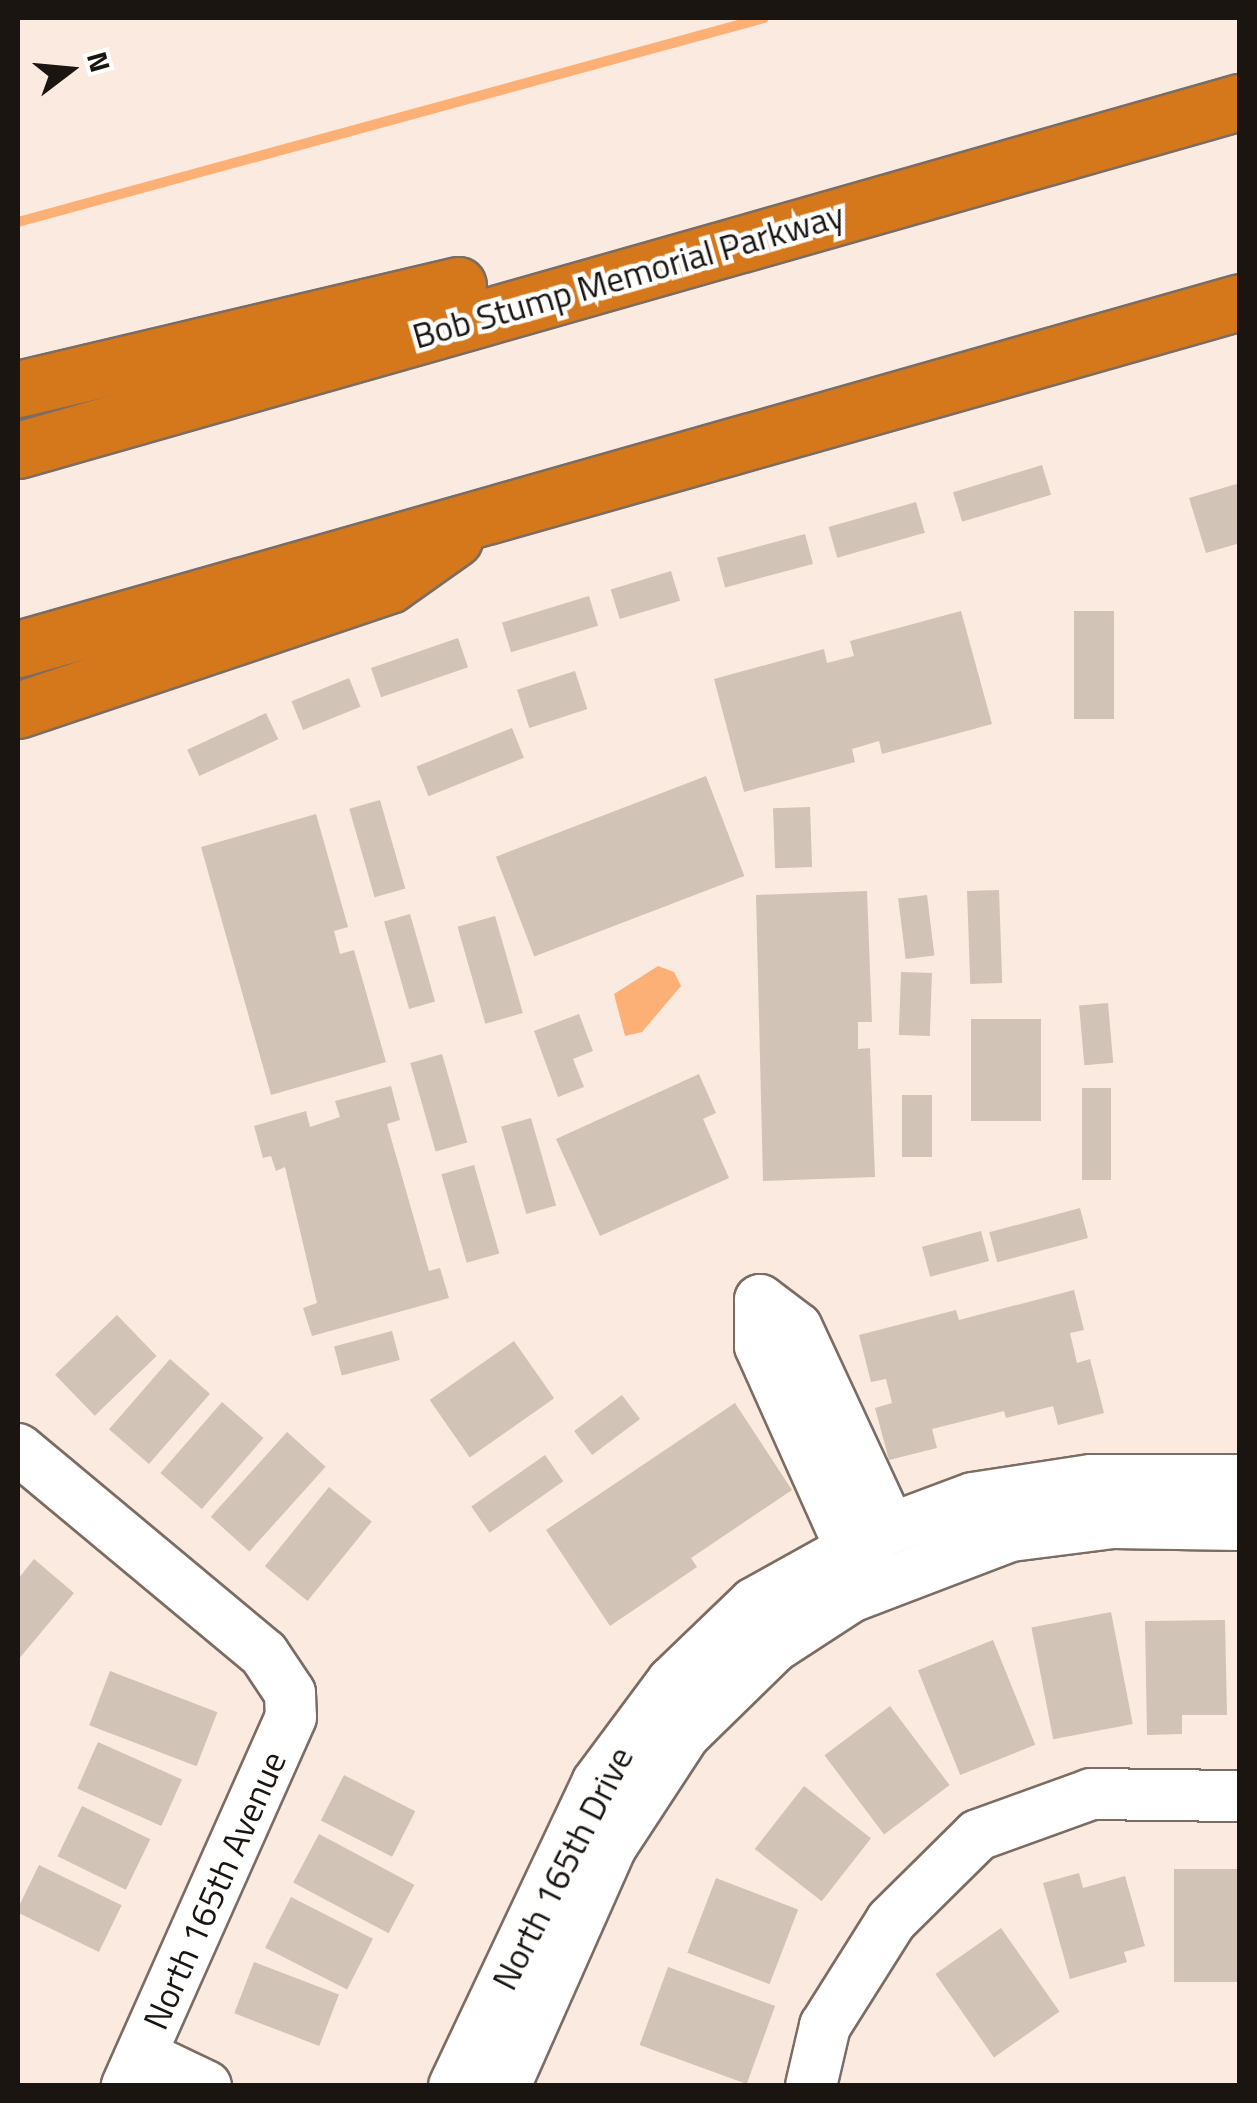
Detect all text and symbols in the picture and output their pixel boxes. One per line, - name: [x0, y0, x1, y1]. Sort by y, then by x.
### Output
- north arrow: [20, 20, 120, 120]
- text: N: [76, 46, 123, 77]
- street label: Bob Stump Memorial Parkway: [408, 193, 848, 357]
- street label: North 165th Drive: [483, 1740, 641, 1996]
- street label: North 165th Avenue: [134, 1744, 294, 2036]

